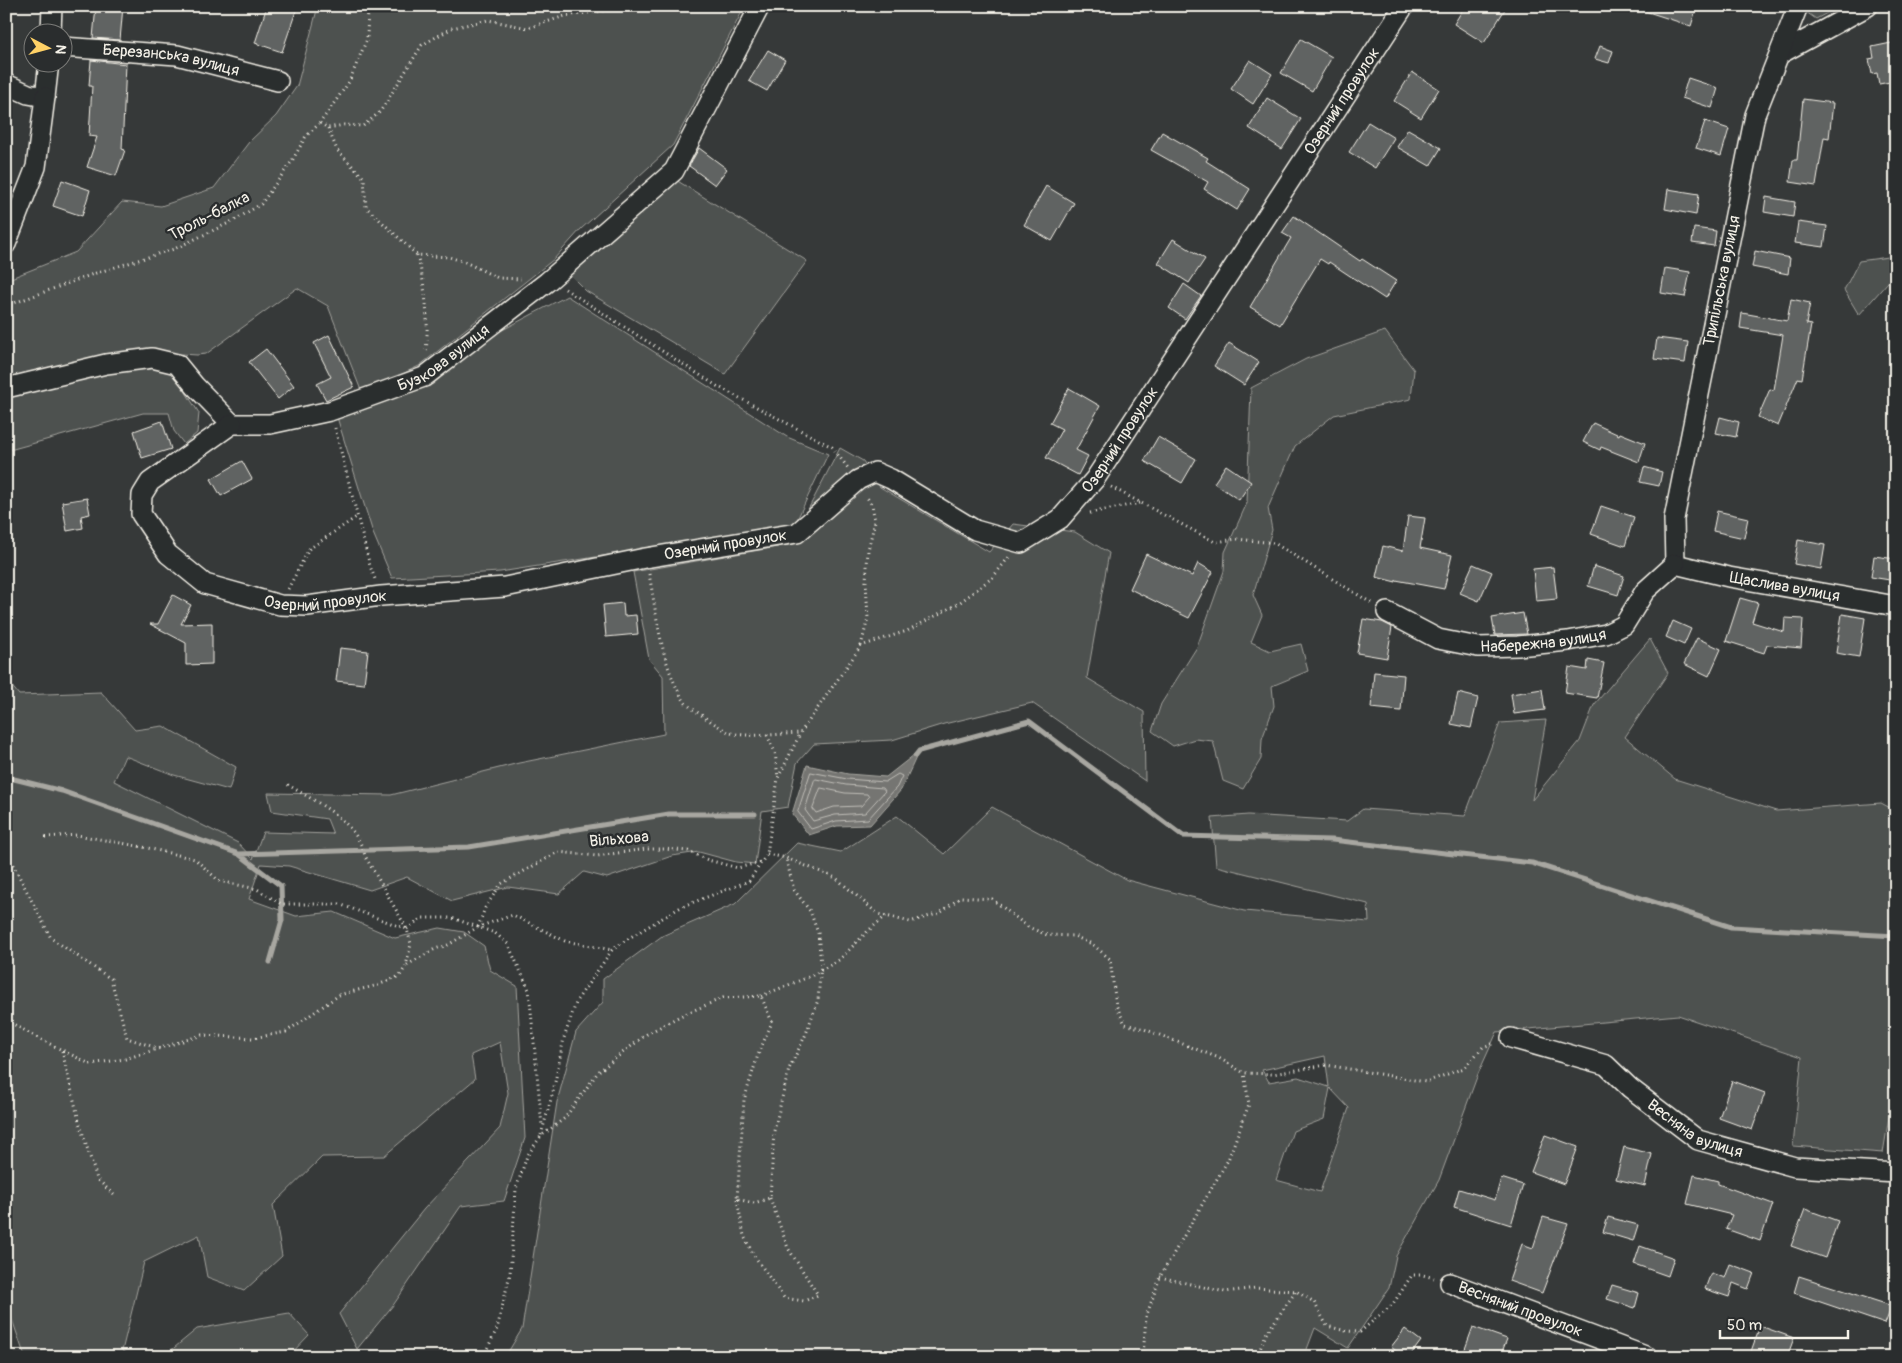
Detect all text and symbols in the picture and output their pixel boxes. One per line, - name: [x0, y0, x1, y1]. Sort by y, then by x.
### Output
- north arrow: [22, 22, 72, 72]
- street label: Березанська вулиця: [102, 40, 242, 81]
- text: N: [51, 44, 69, 55]
- street label: Озерний провулок: [1300, 44, 1384, 158]
- street label: Троль-балка: [165, 187, 253, 245]
- street label: Трипільська вулиця: [1699, 214, 1745, 348]
- street label: Бузкова вулиця: [395, 320, 493, 396]
- street label: Озерний провулок: [1077, 383, 1163, 497]
- street label: Озерний провулок: [663, 525, 788, 565]
- street label: Щаслива вулиця: [1728, 567, 1842, 606]
- street label: Озерний провулок: [261, 586, 387, 616]
- street label: Набережна вулиця: [1480, 624, 1608, 657]
- street label: Вільхова: [588, 826, 650, 852]
- street label: Весняна вулиця: [1643, 1095, 1745, 1162]
- street label: Весняний провулок: [1455, 1277, 1585, 1342]
- scale bar: [1720, 1308, 1847, 1340]
- text: 50 m: [1727, 1316, 1762, 1335]

